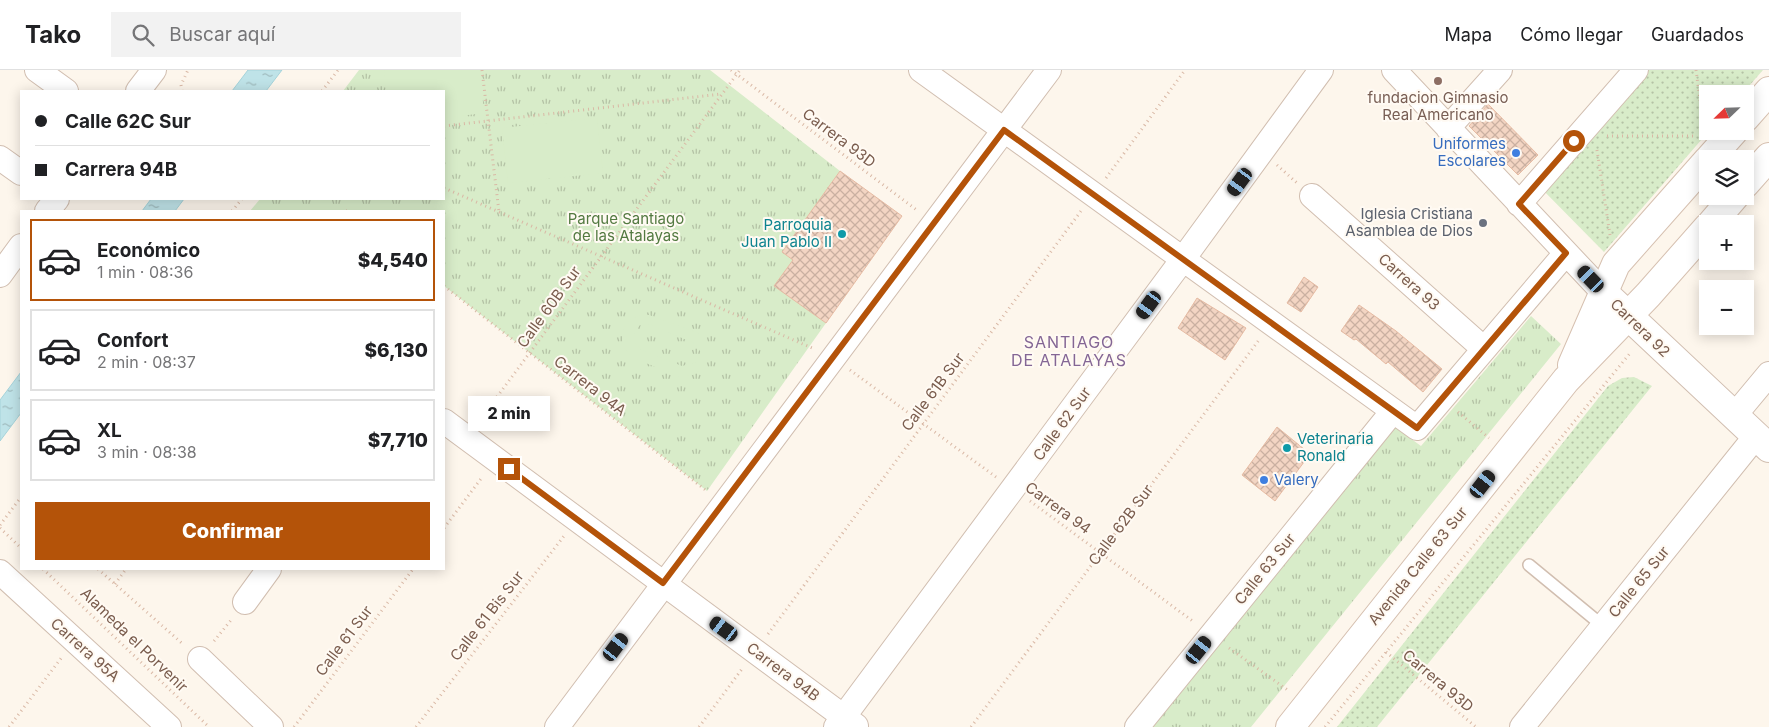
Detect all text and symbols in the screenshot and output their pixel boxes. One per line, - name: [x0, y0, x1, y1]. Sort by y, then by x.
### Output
- search box: [111, 12, 461, 57]
- text: Tako: [25, 20, 81, 49]
- icon: search: [129, 21, 157, 49]
- text: Buscar aquí: [169, 23, 275, 46]
- text: Mapa: [1445, 24, 1492, 45]
- text: Cómo llegar: [1520, 24, 1623, 45]
- text: Guardados: [1651, 24, 1744, 45]
- marker: fundacion Gimnasio Real Americano: [1432, 75, 1444, 87]
- north arrow: [1699, 85, 1754, 140]
- map controls: [1699, 85, 1754, 335]
- place label: fundacion Gimnasio Real Americano: [1368, 88, 1508, 124]
- street label: Carrera 93D: [799, 104, 880, 171]
- text: Calle 62C Sur: [65, 110, 191, 133]
- route start: [1563, 130, 1585, 152]
- place label: Uniformes Escolares: [1433, 134, 1506, 170]
- marker: Uniformes Escolares: [1510, 147, 1522, 159]
- button: layers: [1699, 150, 1754, 205]
- text: Carrera 94B: [65, 158, 177, 181]
- car: [1225, 165, 1254, 199]
- place label: Iglesia Cristiana Asamblea de Dios: [1345, 204, 1473, 240]
- park label: Parque Santiago de las Atalayas: [568, 209, 684, 245]
- place label: Parroquia Juan Pablo II: [741, 215, 832, 251]
- button: +: [1699, 215, 1754, 270]
- marker: Iglesia Cristiana Asamblea de Dios: [1477, 217, 1489, 229]
- marker: Parroquia Juan Pablo II: [836, 228, 848, 240]
- icon: car: [37, 238, 82, 283]
- text: Económico: [97, 239, 200, 262]
- text: $4,540: [358, 249, 428, 272]
- street label: Carrera 93: [1375, 249, 1444, 314]
- text: 1 min · 08:36: [97, 262, 193, 282]
- street label: Calle 60B Sur: [513, 262, 585, 351]
- car: [1575, 263, 1606, 295]
- button: −: [1699, 280, 1754, 335]
- car: [1134, 288, 1163, 322]
- street label: Carrera 92: [1606, 294, 1674, 361]
- icon: car: [37, 328, 82, 373]
- text: Confort: [97, 329, 168, 352]
- district label: SANTIAGO DE ATALAYAS: [1011, 332, 1127, 370]
- text: $6,130: [364, 339, 428, 362]
- street label: Calle 61B Sur: [897, 348, 968, 435]
- street label: Carrera 94A: [550, 351, 630, 420]
- text: 2 min · 08:37: [97, 352, 196, 372]
- street label: Calle 62 Sur: [1029, 383, 1095, 464]
- callout: 2 min: [468, 396, 550, 432]
- text: 2 min: [487, 403, 531, 423]
- icon: car: [37, 418, 82, 463]
- text: XL: [97, 419, 122, 442]
- text: $7,710: [368, 429, 428, 452]
- place label: Veterinaria Ronald: [1297, 429, 1374, 465]
- text: 3 min · 08:38: [97, 442, 197, 462]
- marker: Veterinaria Ronald: [1281, 442, 1293, 454]
- route end: [498, 458, 520, 480]
- car: [1467, 468, 1498, 500]
- place label: Valery: [1274, 470, 1319, 489]
- marker: Valery: [1258, 474, 1270, 486]
- street label: Carrera 94: [1022, 477, 1095, 538]
- street label: Calle 62B Sur: [1084, 480, 1157, 569]
- button: Confirmar: [35, 502, 430, 560]
- street label: Avenida Calle 63 Sur: [1364, 502, 1471, 629]
- street label: Calle 63 Sur: [1230, 529, 1299, 608]
- street label: Calle 65 Sur: [1604, 542, 1673, 621]
- street label: Calle 61 Bis Sur: [446, 567, 528, 664]
- street label: Alameda el Porvenir: [77, 583, 192, 696]
- street label: Calle 61 Sur: [311, 601, 376, 680]
- street label: Carrera 95A: [47, 614, 124, 686]
- car: [707, 614, 740, 644]
- car: [600, 631, 631, 663]
- car: [1183, 634, 1214, 666]
- street label: Carrera 94B: [743, 638, 824, 705]
- street label: Carrera 93D: [1399, 645, 1478, 716]

